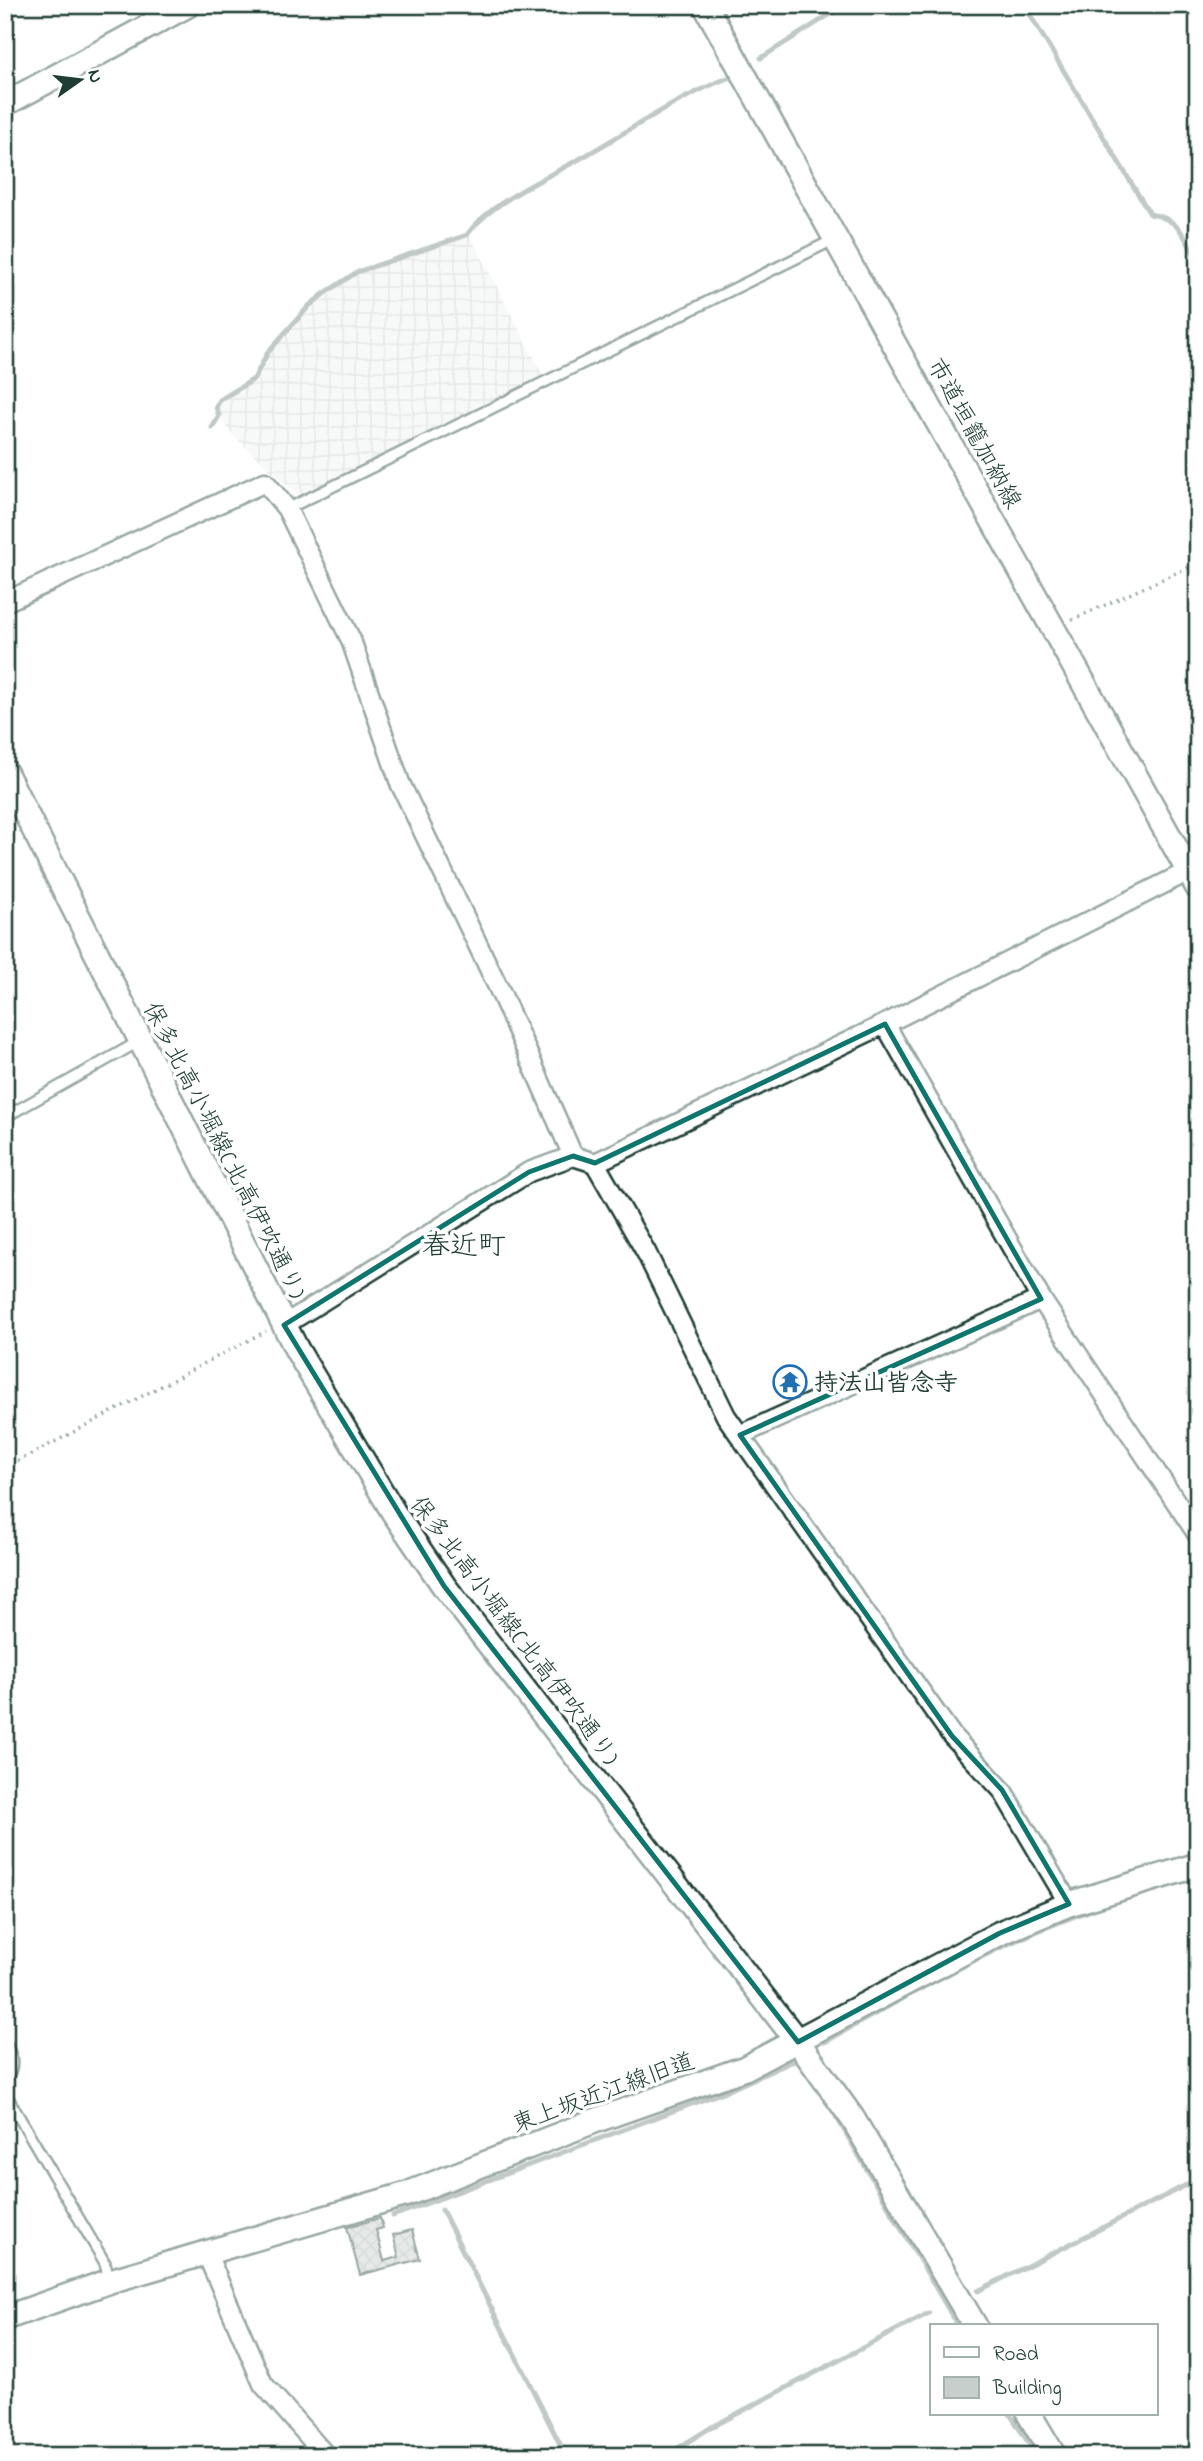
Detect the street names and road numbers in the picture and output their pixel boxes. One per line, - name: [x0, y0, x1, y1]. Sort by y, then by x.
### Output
- street label: 市道垣籠加納線: [917, 352, 1029, 516]
- street label: 保多北高小堀線(北高伊吹通り): [132, 997, 313, 1306]
- street label: 保多北高小堀線(北高伊吹通り): [400, 1490, 626, 1773]
- street label: 東上坂近江線旧道: [508, 2045, 700, 2144]

